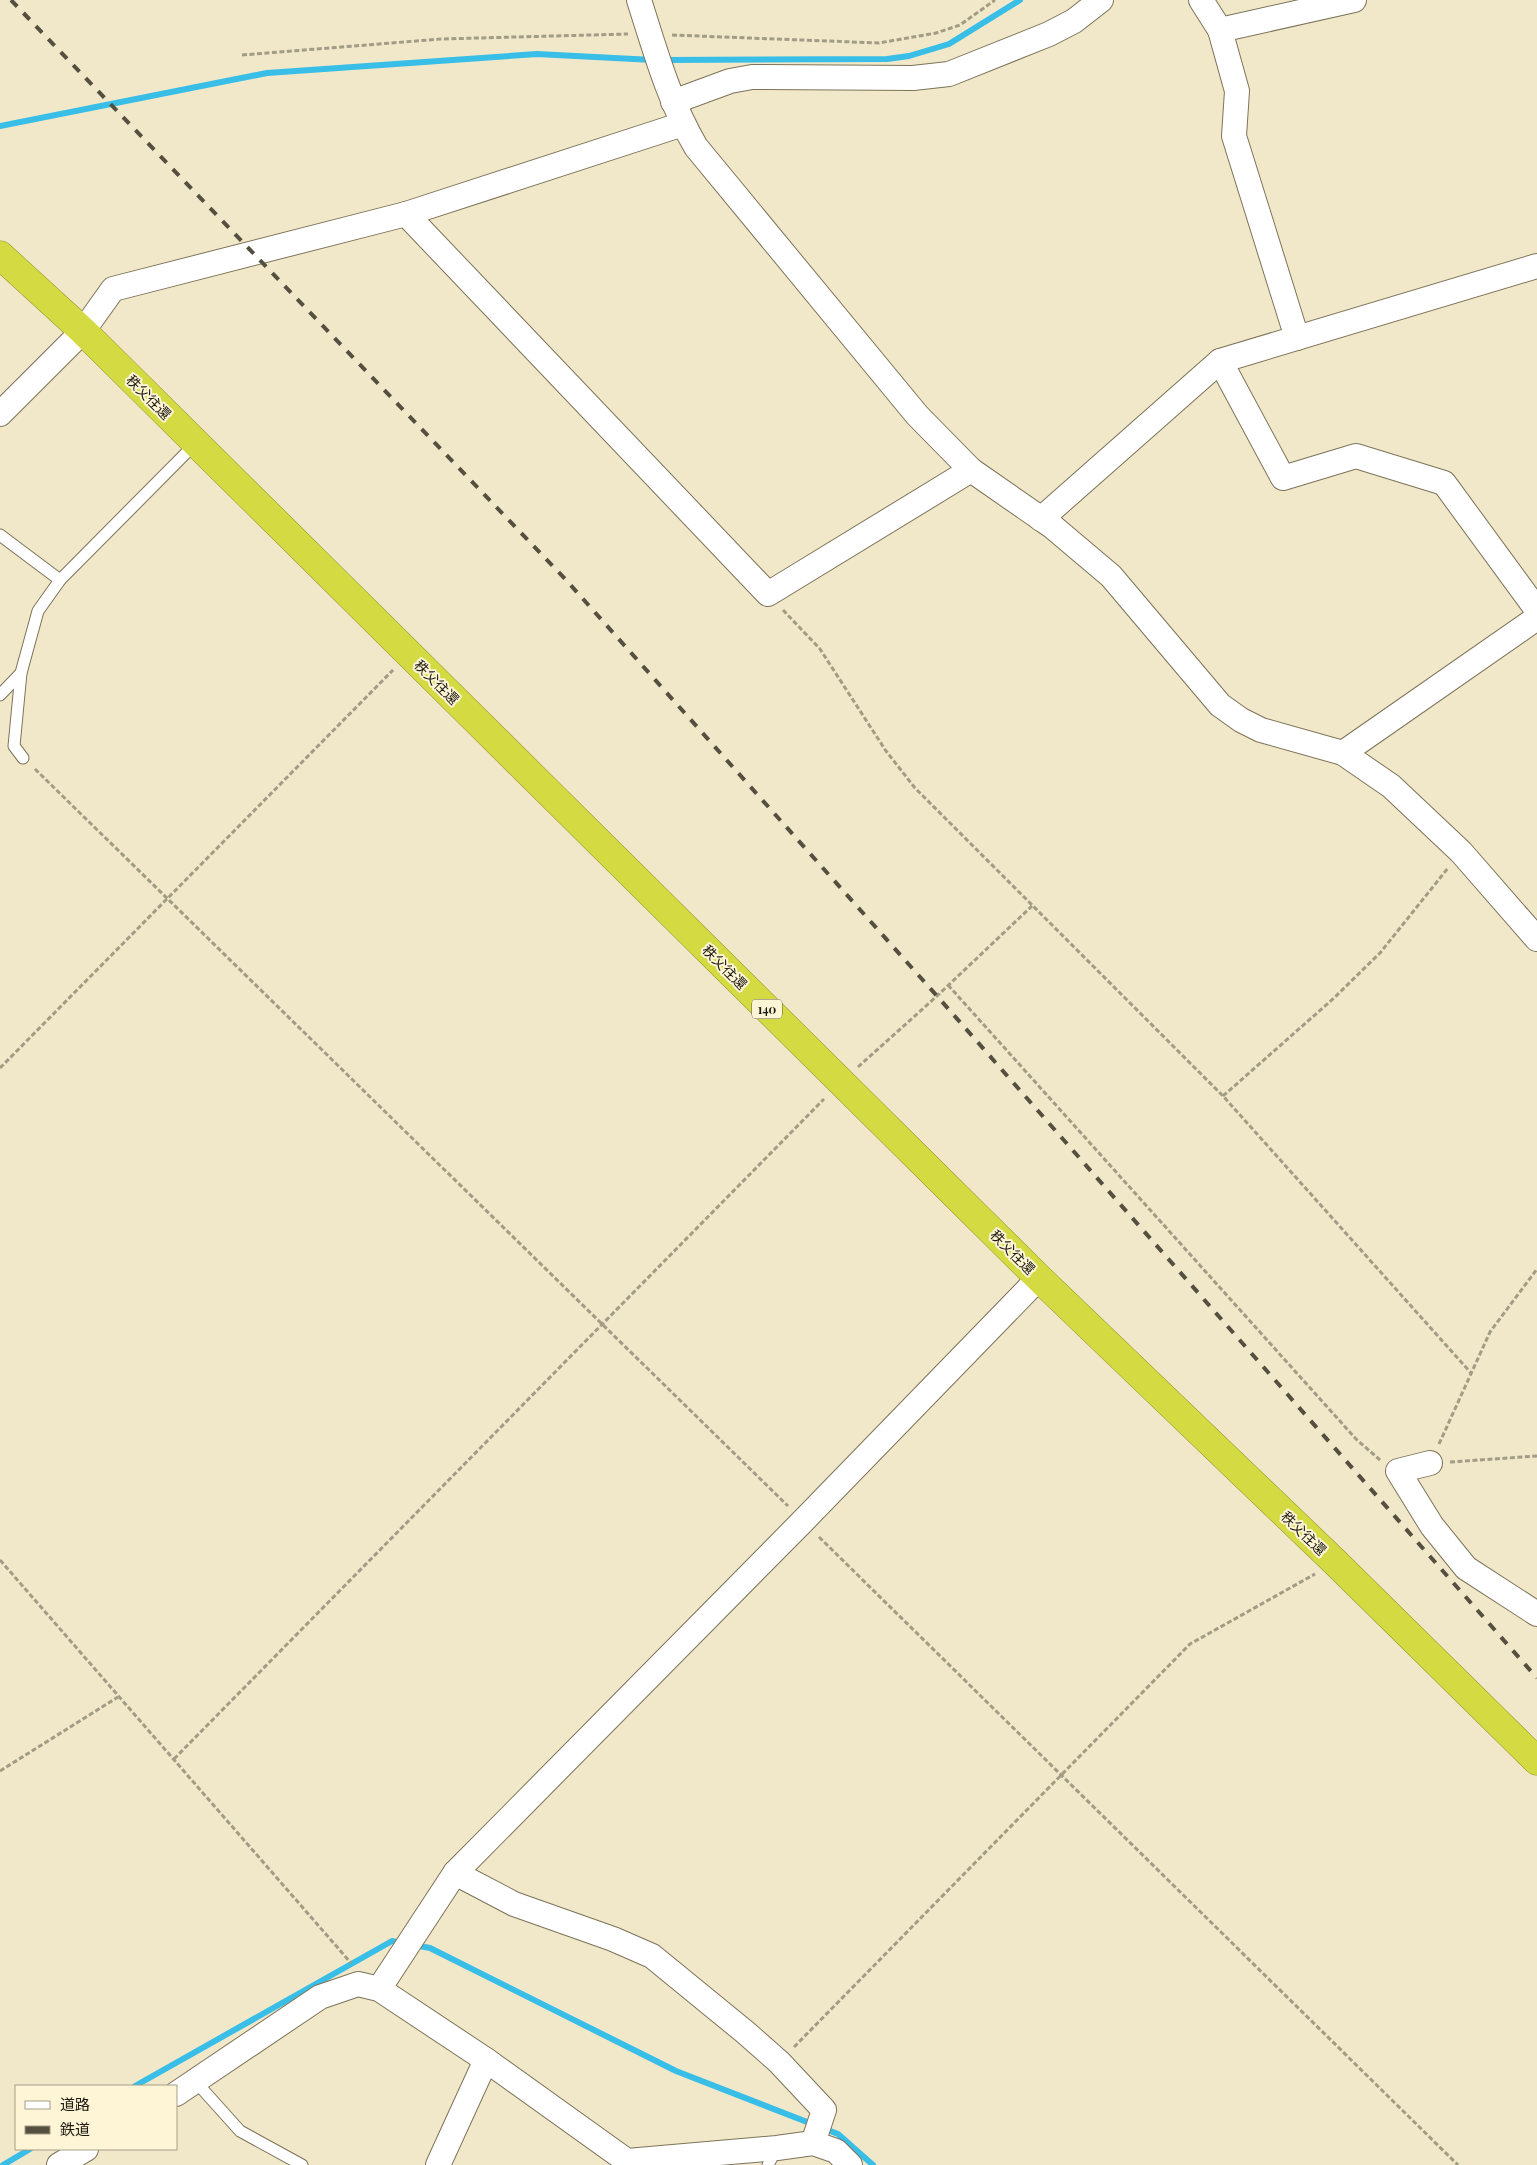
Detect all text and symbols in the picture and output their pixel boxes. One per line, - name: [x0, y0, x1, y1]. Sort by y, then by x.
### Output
- street label: 秩父往還: [122, 370, 176, 424]
- street label: 秩父往還: [410, 655, 464, 709]
- street label: 秩父往還: [698, 940, 752, 994]
- road number: 140: [752, 1000, 782, 1019]
- street label: 秩父往還: [986, 1225, 1040, 1279]
- street label: 秩父往還: [1277, 1507, 1331, 1559]
- legend: [15, 2085, 178, 2150]
- text: 道路: [60, 2094, 90, 2114]
- text: 鉄道: [60, 2119, 90, 2139]

